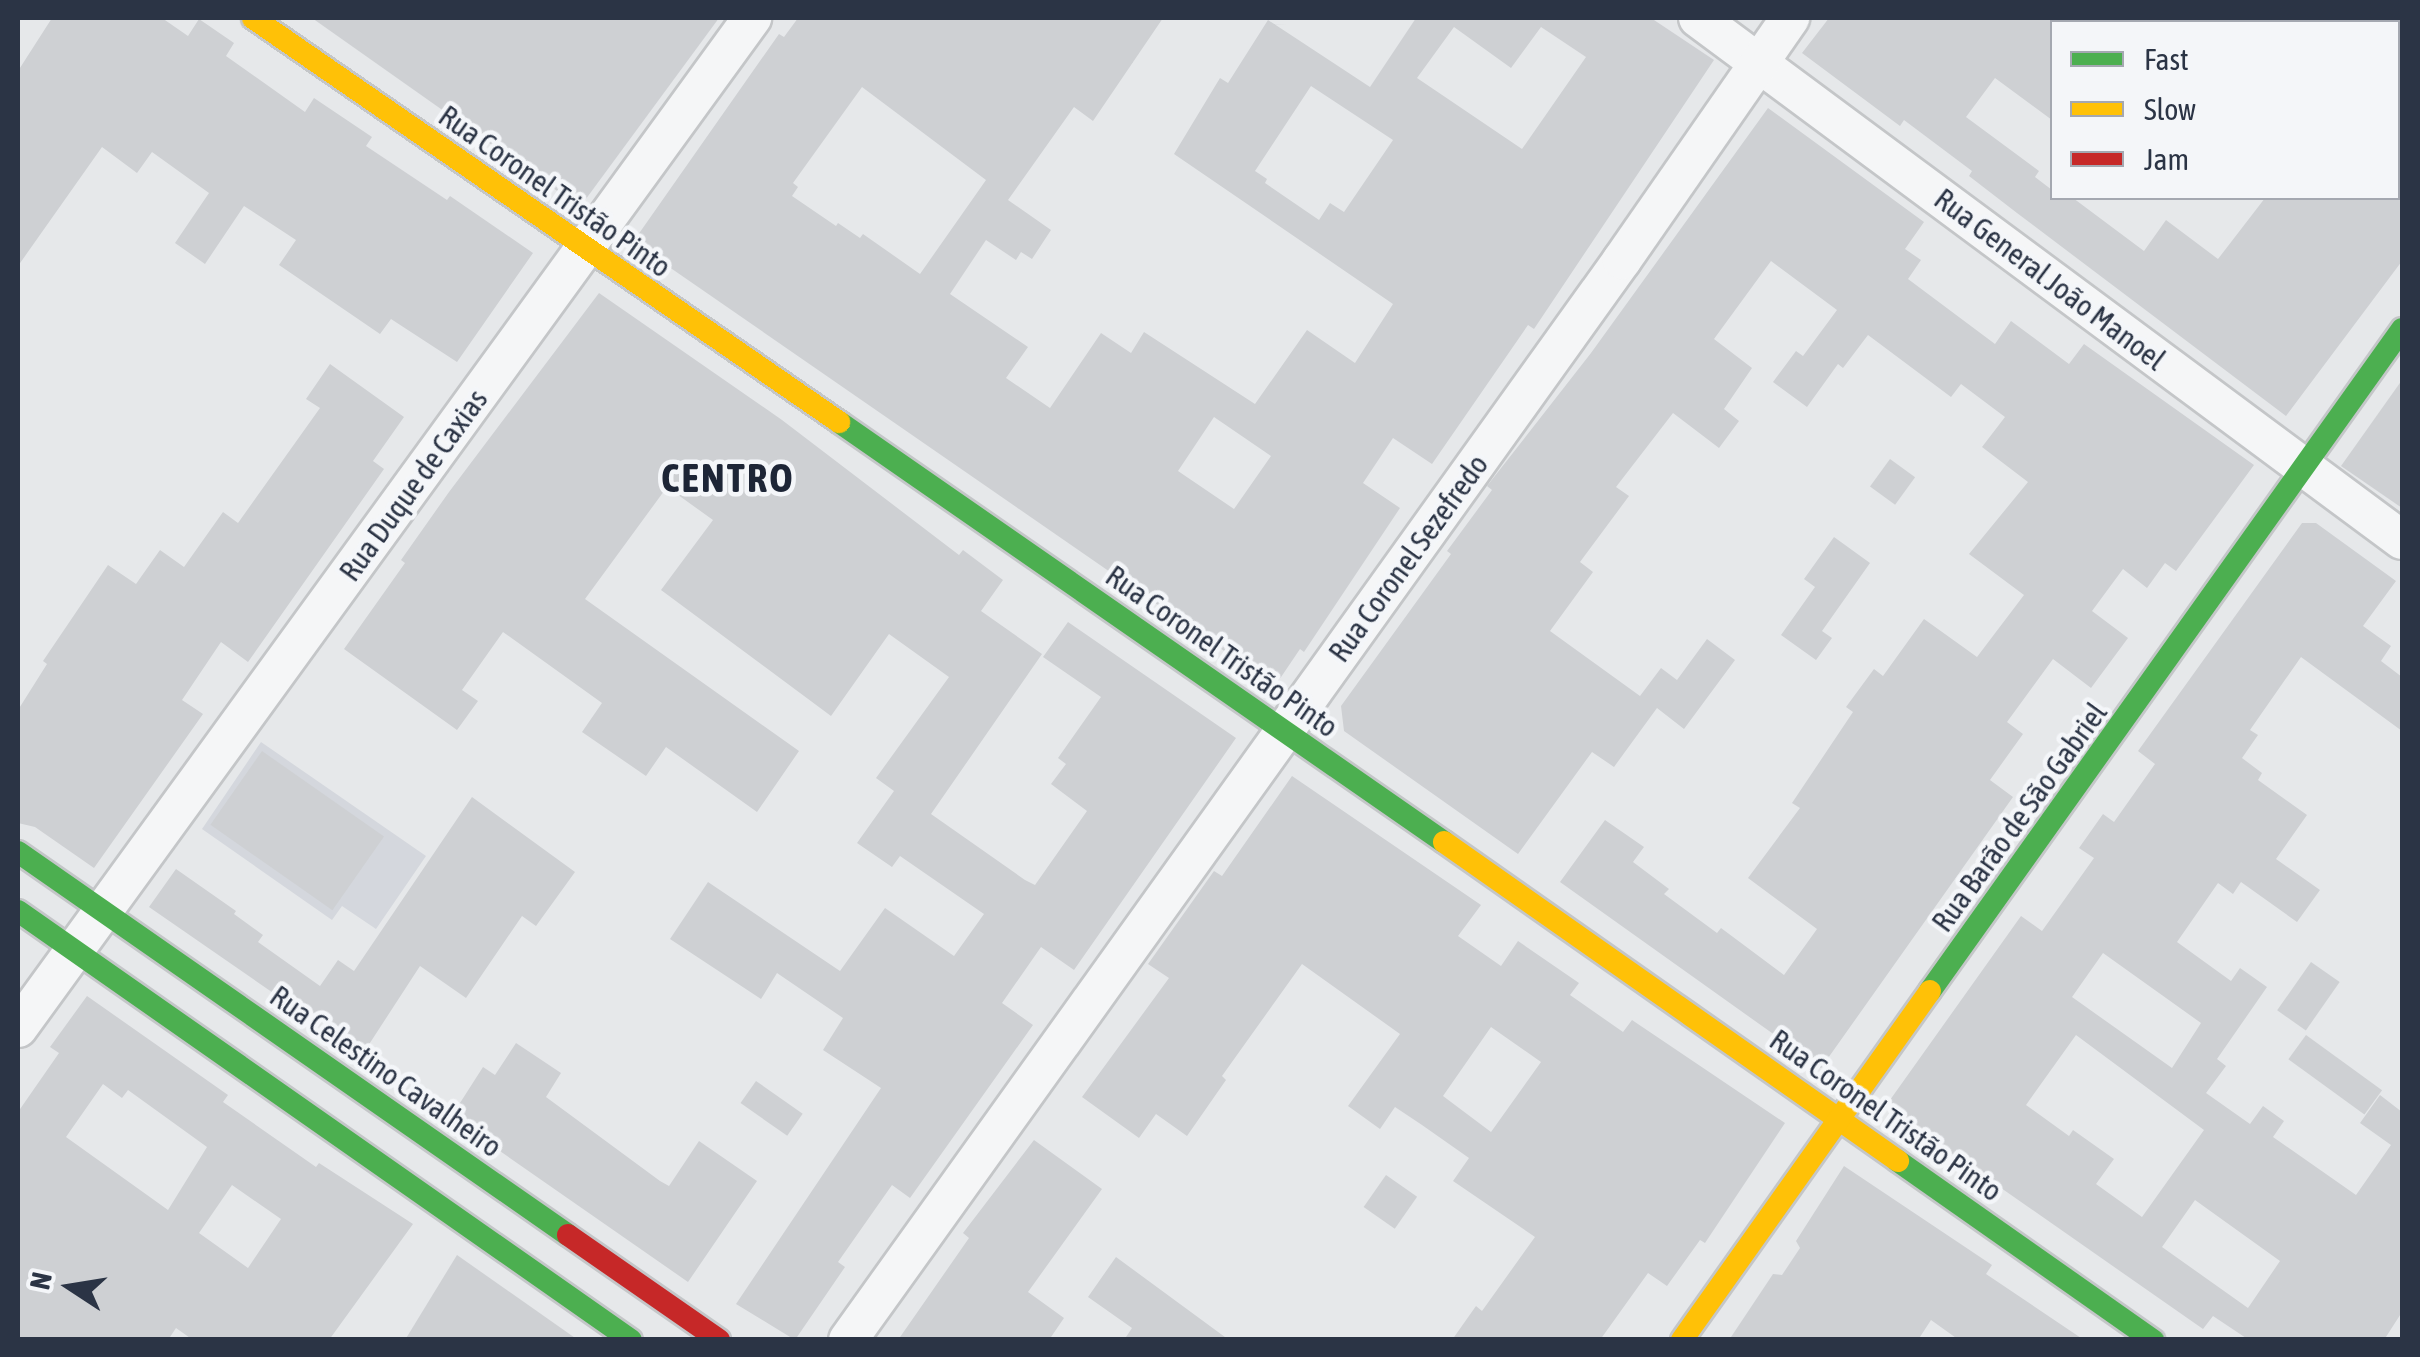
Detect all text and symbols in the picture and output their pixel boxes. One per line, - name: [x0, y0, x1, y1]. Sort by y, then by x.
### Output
- legend: [2050, 20, 2400, 200]
- text: Fast: [2144, 42, 2189, 76]
- text: Slow: [2144, 92, 2196, 126]
- street label: Rua Coronel Tristão Pinto: [432, 97, 678, 285]
- text: Jam: [2144, 142, 2189, 176]
- street label: Rua General João Manoel: [1928, 180, 2172, 378]
- street label: Rua Duque de Caxias: [331, 382, 495, 588]
- street label: Rua Coronel Sezefredo: [1321, 447, 1495, 669]
- district label: CENTRO: [661, 454, 795, 502]
- street label: Rua Coronel Tristão Pinto: [1099, 557, 1345, 745]
- street label: Rua Barão de São Gabriel: [1924, 695, 2114, 939]
- street label: Rua Celestino Cavalheiro: [263, 978, 509, 1164]
- street label: Rua Coronel Tristão Pinto: [1763, 1021, 2009, 1209]
- north arrow: [20, 1237, 120, 1337]
- text: N: [23, 1269, 58, 1292]

